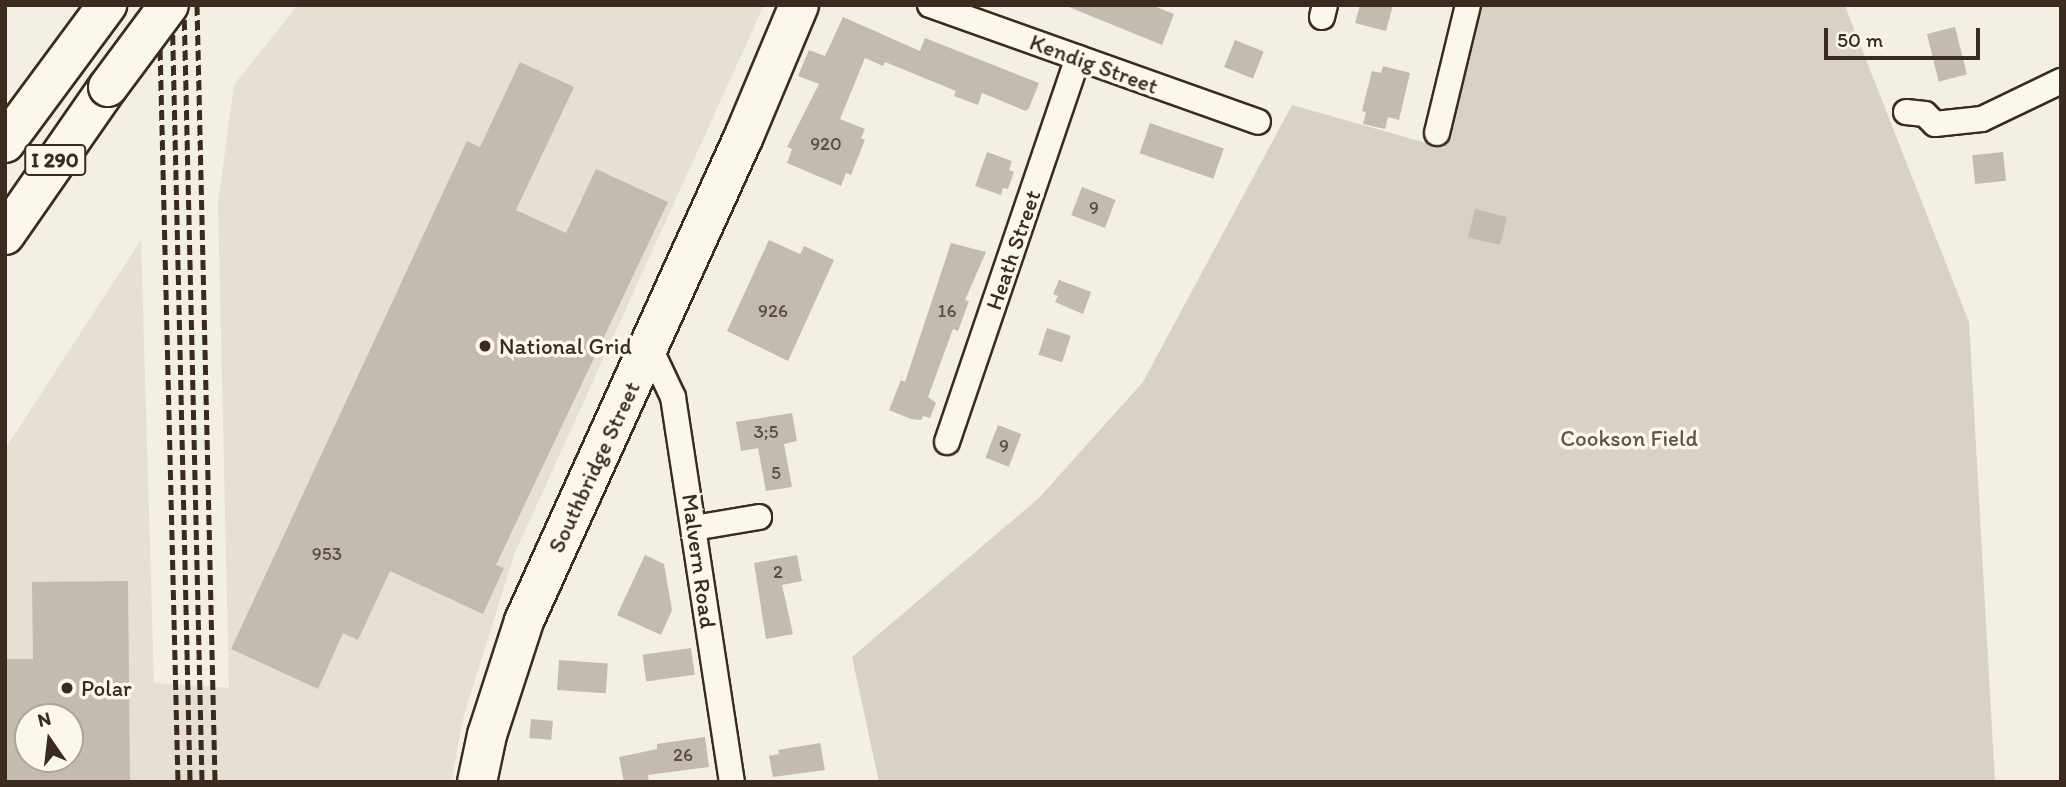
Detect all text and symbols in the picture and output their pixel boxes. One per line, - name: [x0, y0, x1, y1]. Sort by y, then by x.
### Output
- scale bar: [1828, 14, 1984, 58]
- text: 50 m: [1837, 27, 1883, 52]
- street label: Kendig Street: [1026, 28, 1162, 100]
- house number: 920: [810, 133, 842, 155]
- road number: I 290: [23, 142, 86, 178]
- street label: Heath Street: [980, 187, 1046, 313]
- house number: 9: [1089, 197, 1099, 219]
- house number: 926: [758, 300, 788, 322]
- house number: 16: [938, 300, 956, 322]
- place label: National Grid: [499, 332, 632, 360]
- marker: National Grid: [477, 338, 493, 354]
- street label: Southbridge Street: [542, 377, 646, 557]
- house number: 3;5: [753, 421, 779, 443]
- park label: Cookson Field: [1560, 424, 1698, 452]
- house number: 9: [999, 435, 1009, 457]
- house number: 5: [771, 462, 781, 484]
- street label: Malvern Road: [676, 492, 722, 630]
- house number: 953: [312, 543, 342, 565]
- house number: 2: [773, 561, 783, 583]
- place label: Polar: [81, 674, 132, 702]
- marker: Polar: [59, 680, 75, 696]
- north arrow: [14, 703, 84, 773]
- text: N: [35, 706, 53, 732]
- house number: 26: [673, 744, 693, 766]

